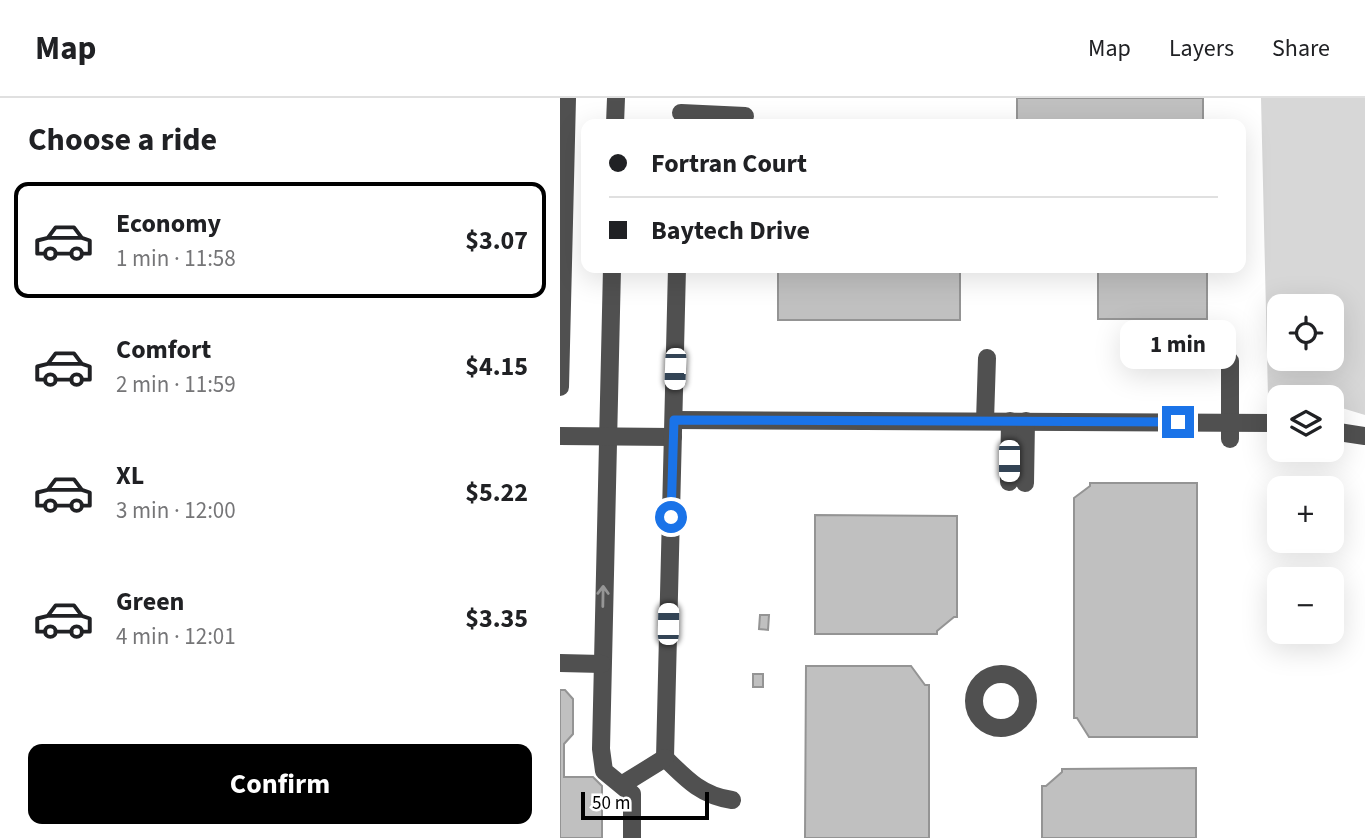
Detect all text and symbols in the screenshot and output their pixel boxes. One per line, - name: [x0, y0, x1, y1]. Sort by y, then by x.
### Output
- text: Map: [35, 25, 96, 72]
- text: Map: [1088, 31, 1131, 66]
- text: Layers: [1169, 31, 1234, 66]
- text: Share: [1272, 31, 1330, 66]
- text: Choose a ride: [28, 117, 217, 163]
- text: Fortran Court: [651, 145, 807, 182]
- text: Economy: [116, 205, 221, 242]
- icon: car: [32, 209, 95, 272]
- text: Baytech Drive: [651, 212, 810, 249]
- text: $3.07: [465, 222, 528, 259]
- text: 1 min · 11:58: [116, 242, 236, 275]
- map controls: [1267, 294, 1344, 644]
- button: locate: [1267, 294, 1344, 371]
- callout: 1 min: [1120, 320, 1236, 370]
- text: 1 min: [1150, 328, 1206, 361]
- text: Comfort: [116, 331, 211, 368]
- icon: car: [32, 335, 95, 398]
- text: $4.15: [465, 348, 528, 385]
- car: [664, 348, 687, 390]
- text: 2 min · 11:59: [116, 368, 236, 401]
- button: layers: [1267, 385, 1344, 462]
- route end: [1162, 406, 1194, 438]
- car: [999, 440, 1020, 482]
- text: XL: [116, 457, 144, 494]
- icon: car: [32, 461, 95, 524]
- text: $5.22: [465, 474, 528, 511]
- button: +: [1267, 476, 1344, 553]
- text: 3 min · 12:00: [116, 494, 236, 527]
- route start: [655, 501, 687, 533]
- button: −: [1267, 567, 1344, 644]
- text: Green: [116, 583, 184, 620]
- one-way arrow: [597, 585, 610, 608]
- icon: car: [32, 587, 95, 650]
- text: $3.35: [465, 600, 528, 637]
- car: [658, 603, 679, 645]
- text: 4 min · 12:01: [116, 620, 236, 653]
- button: Confirm: [28, 744, 532, 824]
- scale bar: [581, 789, 709, 821]
- text: 50 m: [592, 790, 630, 817]

